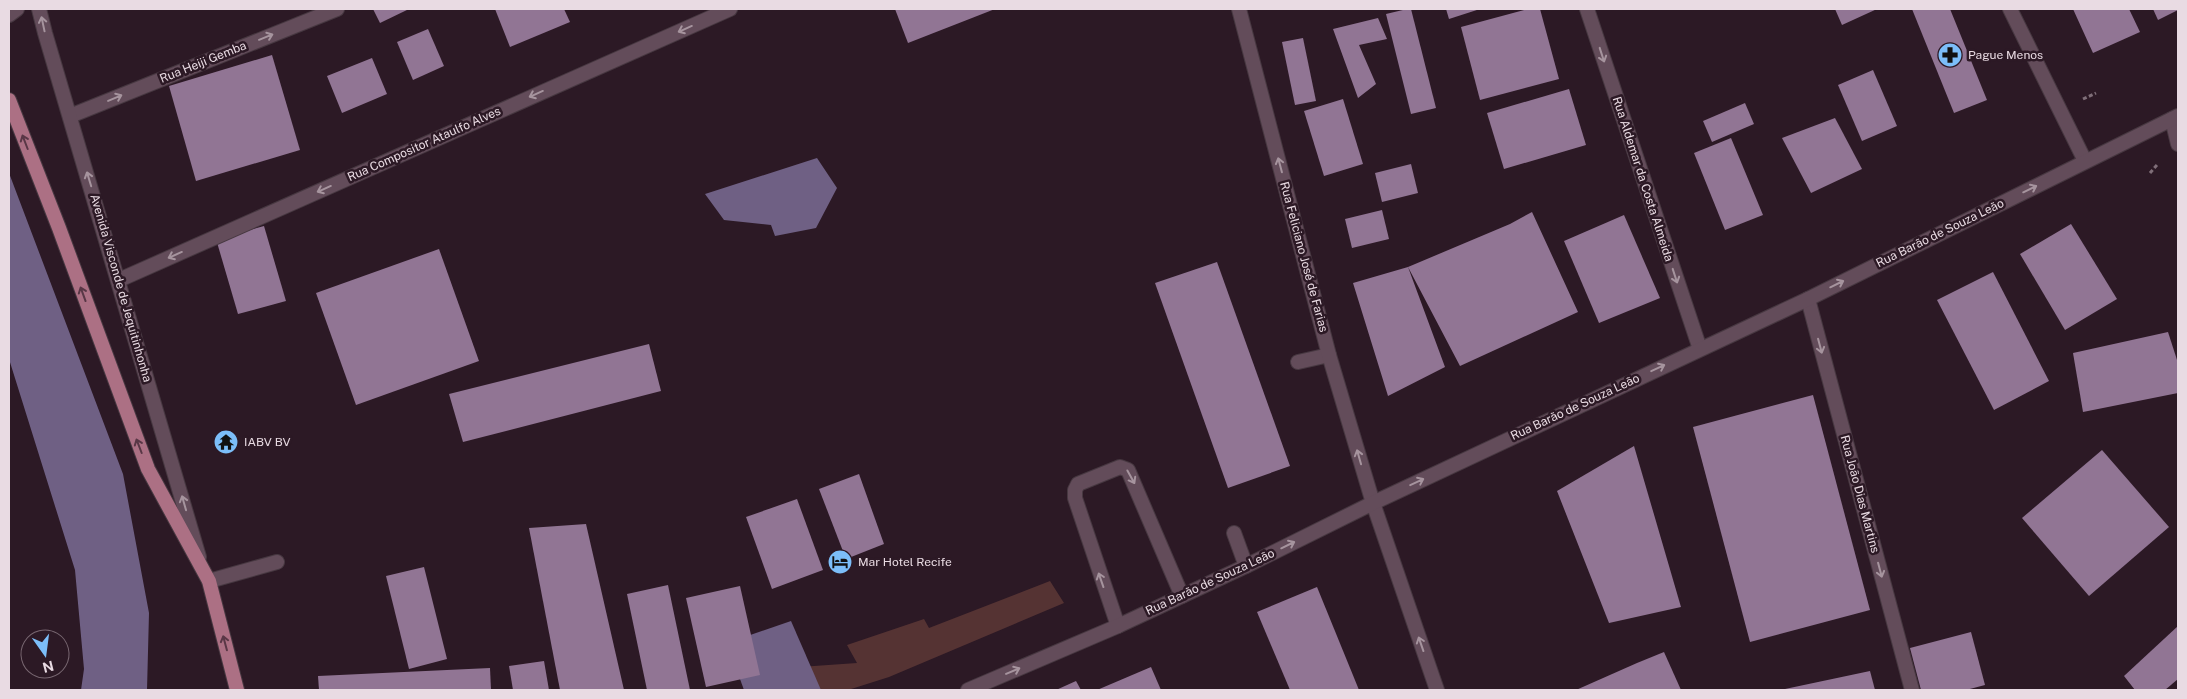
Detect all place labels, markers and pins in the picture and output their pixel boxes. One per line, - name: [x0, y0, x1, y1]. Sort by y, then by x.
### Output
- pharmacy icon: Pague Menos: [1937, 42, 1963, 68]
- place label: Pague Menos: [1968, 48, 2043, 62]
- temple icon: IABV BV: [213, 429, 239, 455]
- place label: IABV BV: [244, 435, 291, 449]
- hotel icon: Mar Hotel Recife: [827, 549, 853, 575]
- place label: Mar Hotel Recife: [858, 555, 952, 569]

